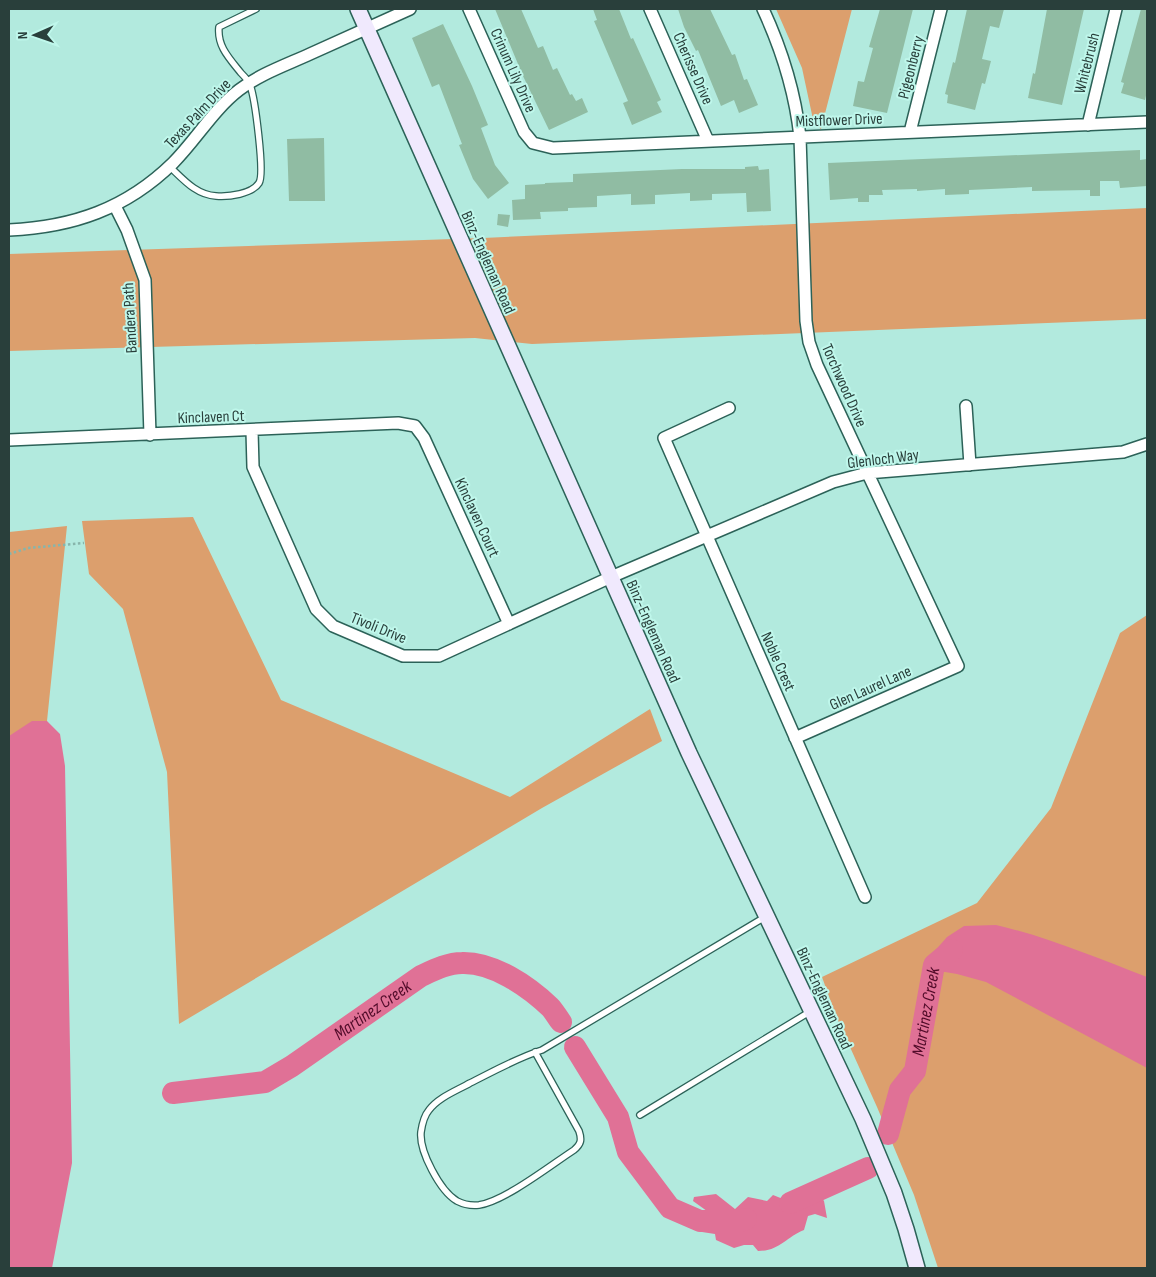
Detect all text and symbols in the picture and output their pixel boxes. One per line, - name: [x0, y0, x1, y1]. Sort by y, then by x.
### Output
- north arrow: [10, 10, 60, 60]
- street label: Crinum Lily Drive: [486, 26, 540, 116]
- street label: Cherisse Drive: [668, 30, 717, 108]
- text: N: [14, 31, 31, 39]
- street label: Whitebrush: [1071, 31, 1104, 96]
- street label: Pigeonberry: [894, 34, 928, 101]
- street label: Texas Palm Drive: [161, 75, 235, 153]
- street label: Mistflower Drive: [795, 109, 883, 132]
- street label: Binz-Engleman Road: [457, 208, 519, 317]
- street label: Bandera Path: [119, 282, 142, 354]
- street label: Torchwood Drive: [817, 341, 870, 430]
- street label: Kinclaven Ct: [177, 407, 245, 428]
- street label: Glenloch Way: [846, 446, 920, 473]
- street label: Kinclaven Court: [450, 475, 503, 560]
- street label: Binz-Engleman Road: [622, 577, 684, 686]
- street label: Tivoli Drive: [348, 609, 409, 648]
- street label: Noble Crest: [756, 629, 799, 694]
- street label: Glen Laurel Lane: [827, 662, 914, 715]
- street label: Binz-Engleman Road: [792, 945, 856, 1053]
- water label: Martinez Creek: [908, 965, 945, 1058]
- water label: Martinez Creek: [330, 975, 416, 1045]

